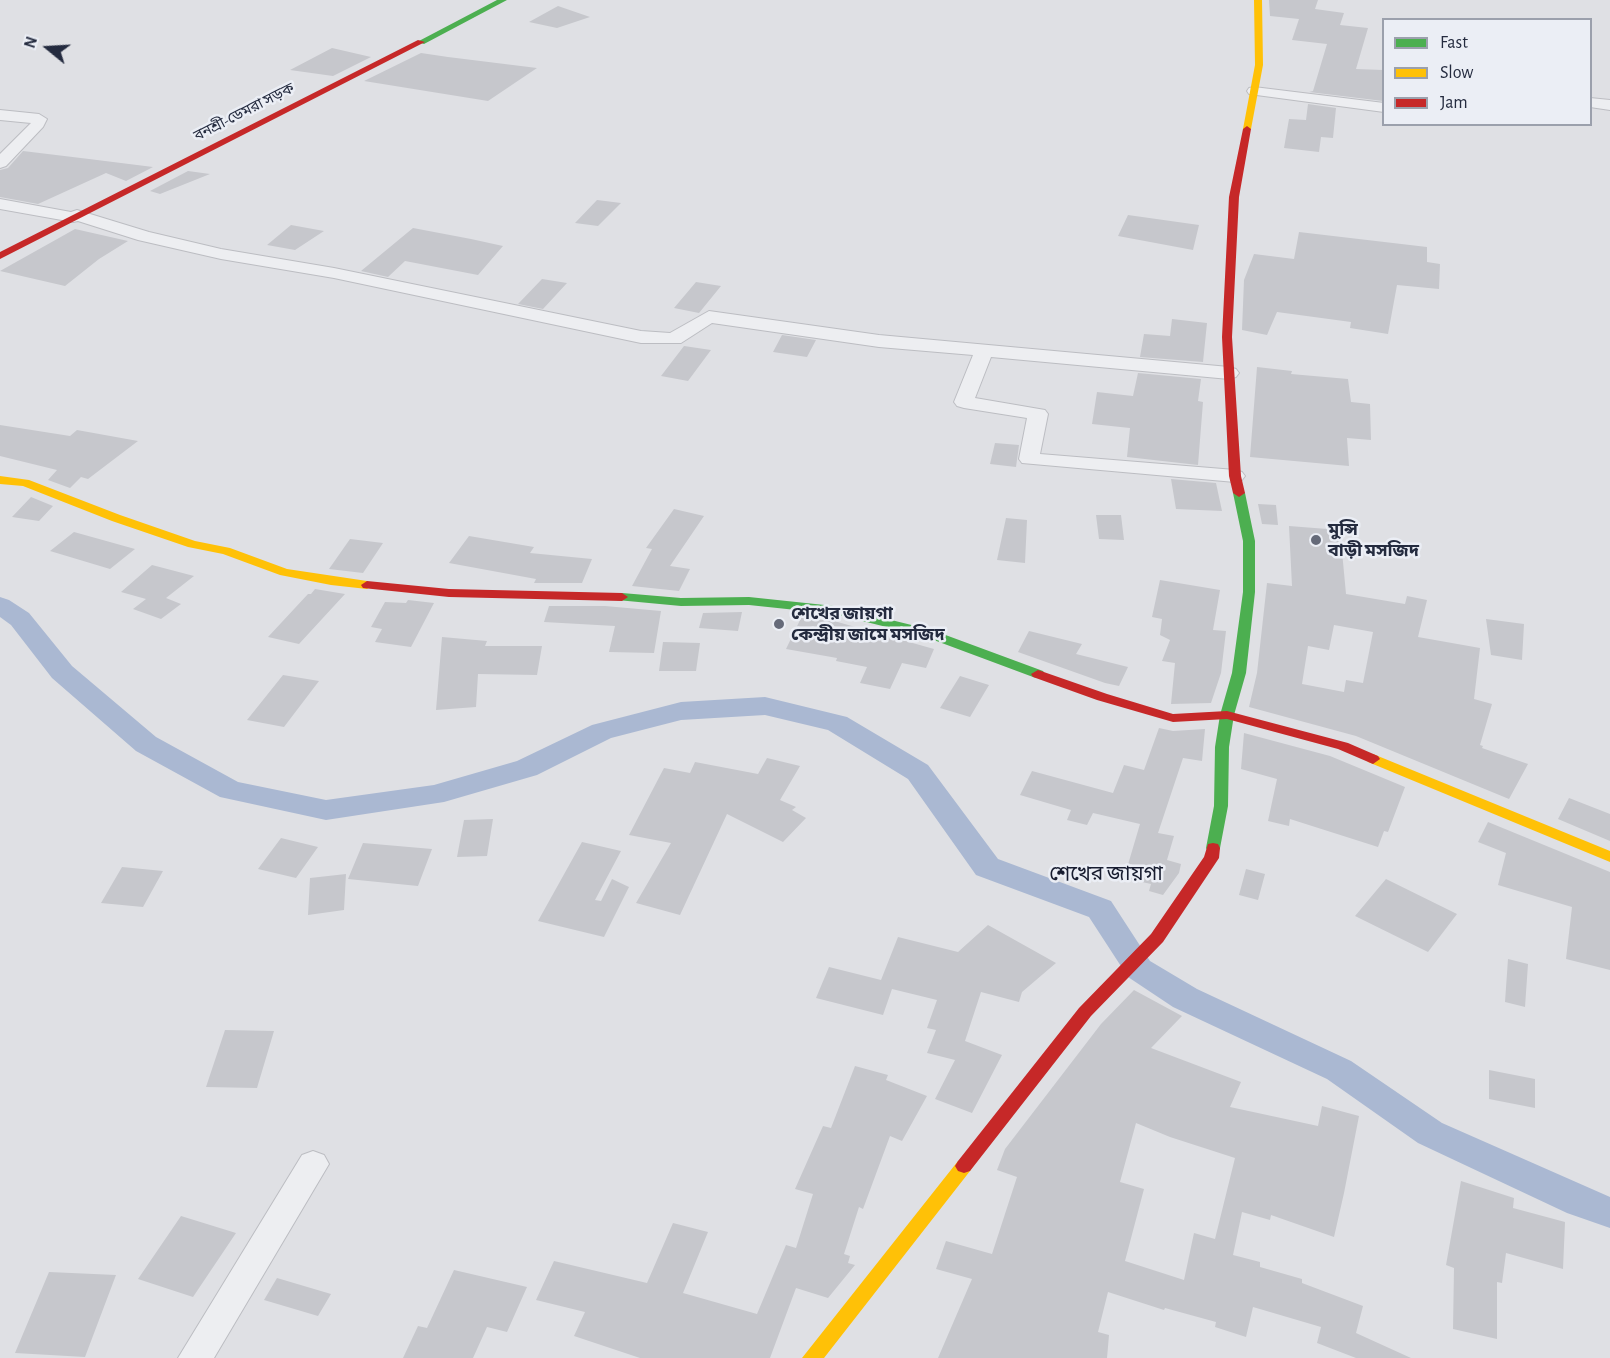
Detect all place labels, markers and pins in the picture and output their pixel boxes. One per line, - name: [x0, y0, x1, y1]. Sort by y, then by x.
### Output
- place label: মুন্সি বাড়ী মসজিদ: [1328, 519, 1419, 562]
- marker: মুন্সি বাড়ী মসজিদ: [1309, 533, 1323, 547]
- place label: শেখের জায়গা কেন্দ্রীয় জামে মসজিদ: [791, 603, 945, 646]
- marker: শেখের জায়গা কেন্দ্রীয় জামে মসজিদ: [772, 617, 786, 631]

